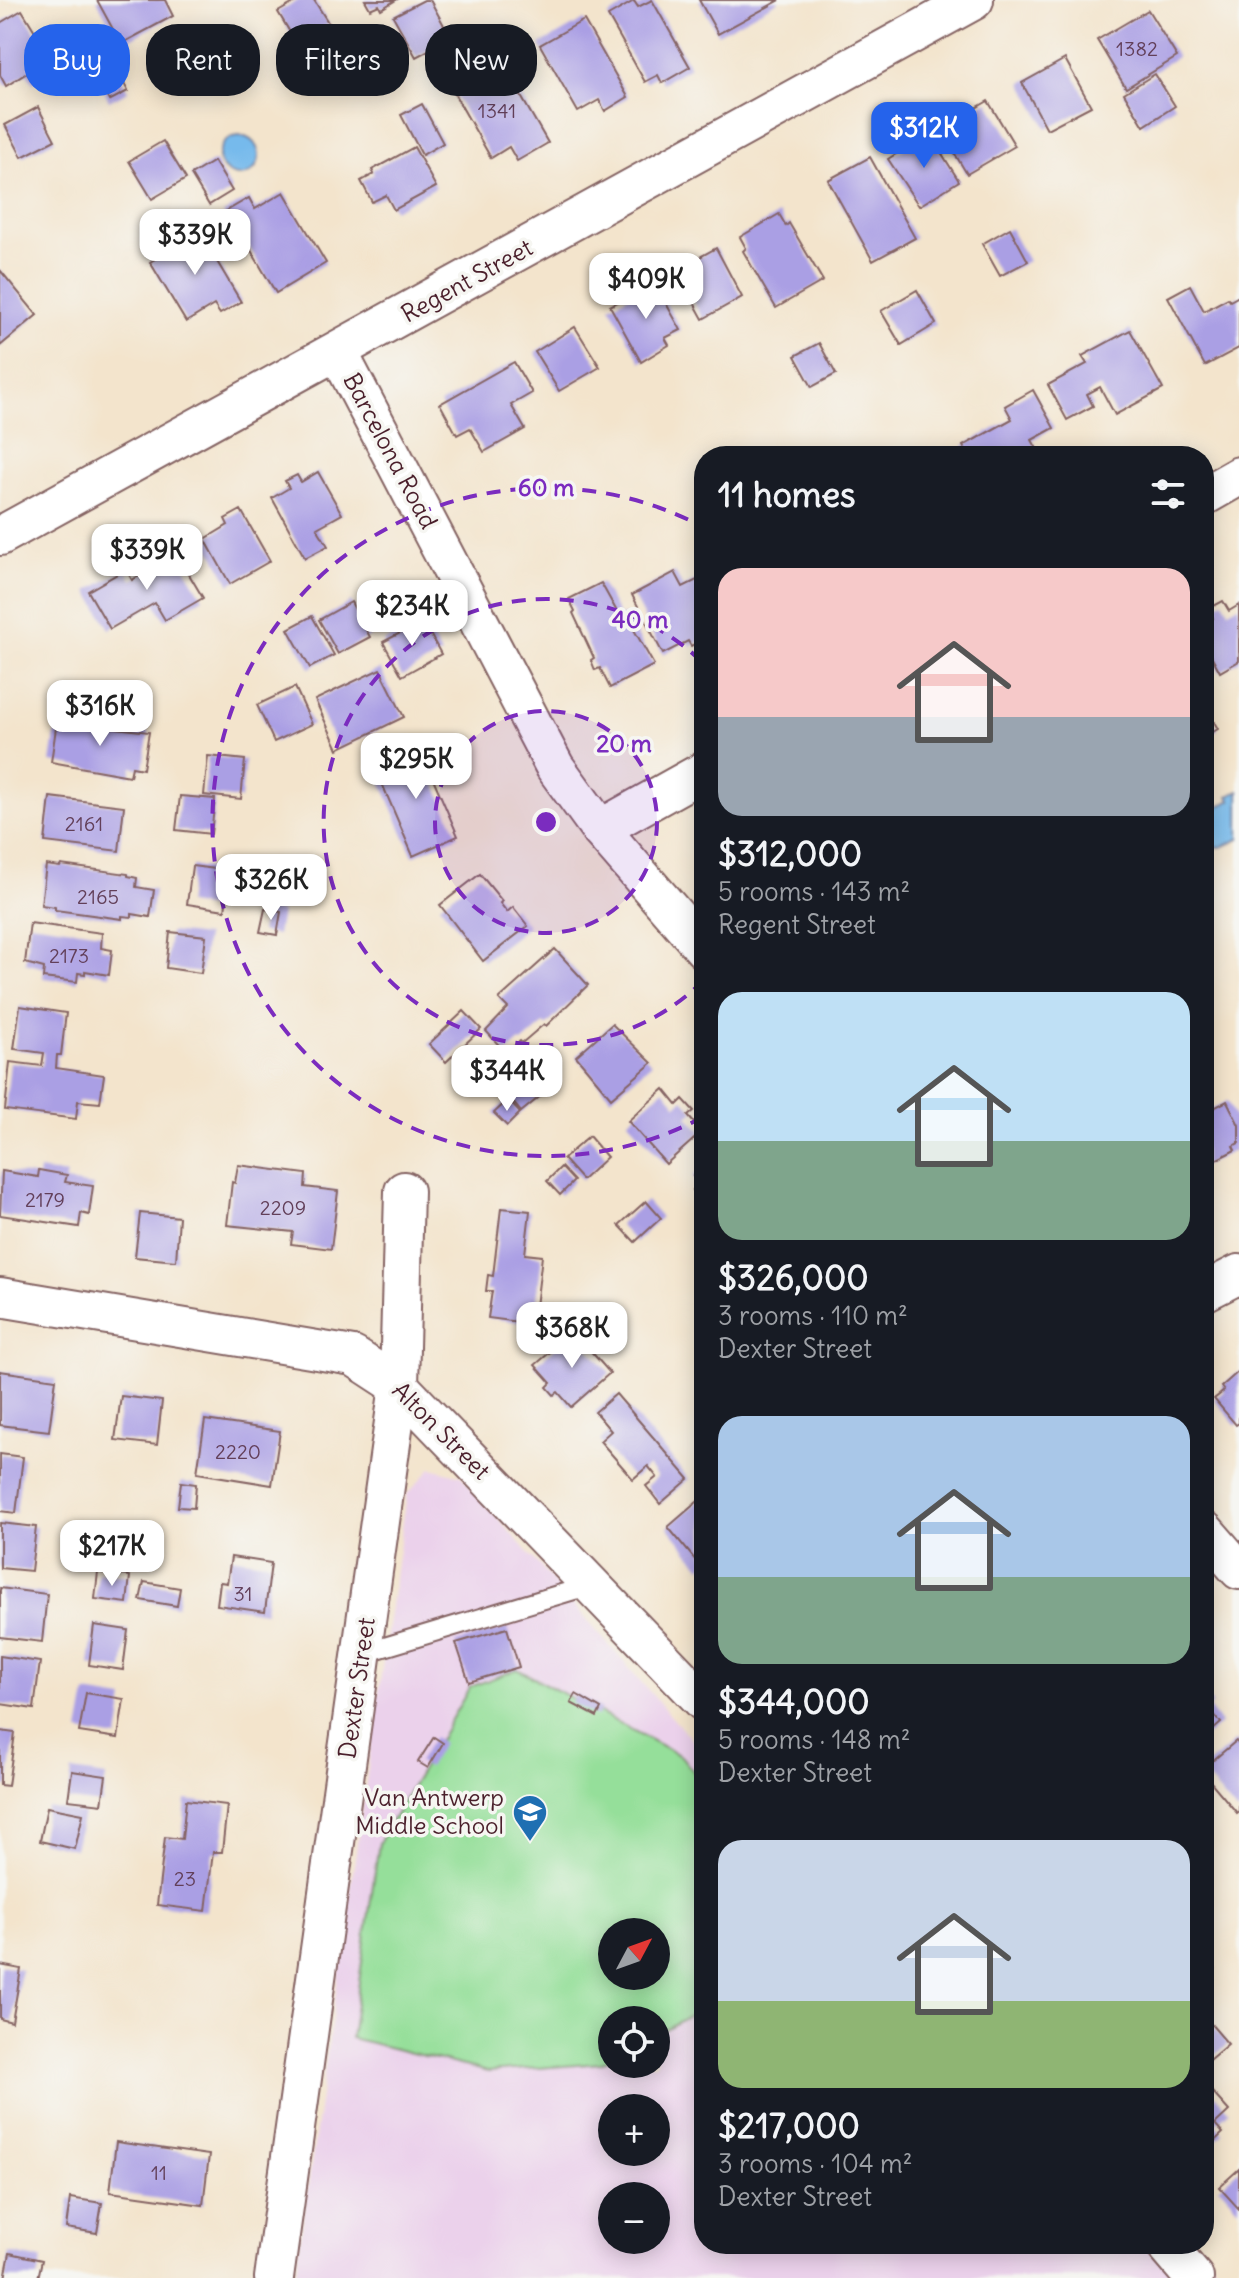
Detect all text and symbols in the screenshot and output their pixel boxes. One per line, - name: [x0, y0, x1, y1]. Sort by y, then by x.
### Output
- chip: Buy: [24, 24, 130, 96]
- chip: Rent: [146, 24, 260, 96]
- chip: Filters: [276, 24, 409, 96]
- chip: New: [425, 24, 537, 96]
- house number: 1382: [1116, 36, 1158, 61]
- house number: 1341: [478, 98, 516, 123]
- pin: $312K: [868, 102, 980, 170]
- text: $312K: [889, 111, 959, 144]
- pin: $339K: [139, 209, 251, 277]
- text: $339K: [158, 218, 232, 251]
- street label: Regent Street: [396, 232, 537, 329]
- pin: $409K: [590, 253, 702, 321]
- text: $409K: [607, 262, 685, 295]
- street label: Barcelona Road: [337, 367, 445, 534]
- text: 60 m: [518, 472, 574, 502]
- icon: filters: [1146, 472, 1190, 516]
- text: 11 homes: [718, 473, 855, 516]
- pin: $339K: [91, 524, 203, 592]
- text: $339K: [110, 533, 184, 566]
- pin: $234K: [356, 580, 468, 648]
- text: $234K: [375, 589, 449, 622]
- text: 40 m: [612, 604, 668, 634]
- icon: home: [882, 620, 1026, 764]
- pin: $316K: [44, 680, 156, 748]
- text: $316K: [65, 689, 135, 722]
- text: 20 m: [596, 728, 652, 758]
- pin: $295K: [360, 733, 472, 801]
- text: $295K: [379, 742, 453, 775]
- centre of rings: [532, 808, 560, 836]
- house number: 2161: [65, 811, 103, 836]
- text: $312,000: [718, 832, 862, 875]
- pin: $326K: [215, 854, 327, 922]
- text: $326K: [234, 863, 308, 896]
- text: 5 rooms · 143 m²: [718, 875, 910, 908]
- house number: 2165: [77, 884, 119, 909]
- text: Regent Street: [718, 908, 876, 941]
- house number: 2173: [49, 943, 89, 968]
- icon: home: [882, 1044, 1026, 1188]
- pin: $344K: [451, 1045, 563, 1113]
- text: $344K: [469, 1054, 545, 1087]
- house number: 2179: [25, 1187, 65, 1212]
- house number: 2209: [260, 1195, 306, 1220]
- text: $326,000: [718, 1256, 869, 1299]
- text: 3 rooms · 110 m²: [718, 1299, 908, 1332]
- pin: $368K: [516, 1302, 628, 1370]
- text: $368K: [534, 1311, 610, 1344]
- text: Dexter Street: [718, 1332, 872, 1365]
- street label: Alton Street: [387, 1375, 497, 1485]
- house number: 2220: [215, 1439, 261, 1464]
- icon: home: [882, 1468, 1026, 1612]
- pin: $217K: [56, 1520, 168, 1588]
- text: $217K: [78, 1529, 146, 1562]
- house number: 31: [233, 1581, 253, 1606]
- street label: Dexter Street: [331, 1615, 381, 1760]
- text: $344,000: [718, 1680, 870, 1723]
- text: 5 rooms · 148 m²: [718, 1723, 911, 1756]
- text: Dexter Street: [718, 1756, 872, 1789]
- place label: Van Antwerp Middle School: [355, 1782, 504, 1840]
- school or university icon: Van Antwerp Middle School: [511, 1793, 549, 1843]
- house number: 23: [174, 1866, 196, 1891]
- icon: home: [882, 1892, 1026, 2036]
- north arrow: [598, 1918, 670, 1990]
- map controls: [598, 1918, 670, 2254]
- button: locate: [598, 2006, 670, 2078]
- button: +: [598, 2094, 670, 2166]
- text: $217,000: [718, 2104, 860, 2147]
- text: 3 rooms · 104 m²: [718, 2147, 913, 2180]
- house number: 11: [151, 2160, 167, 2185]
- text: Dexter Street: [718, 2180, 872, 2213]
- button: −: [598, 2182, 670, 2254]

